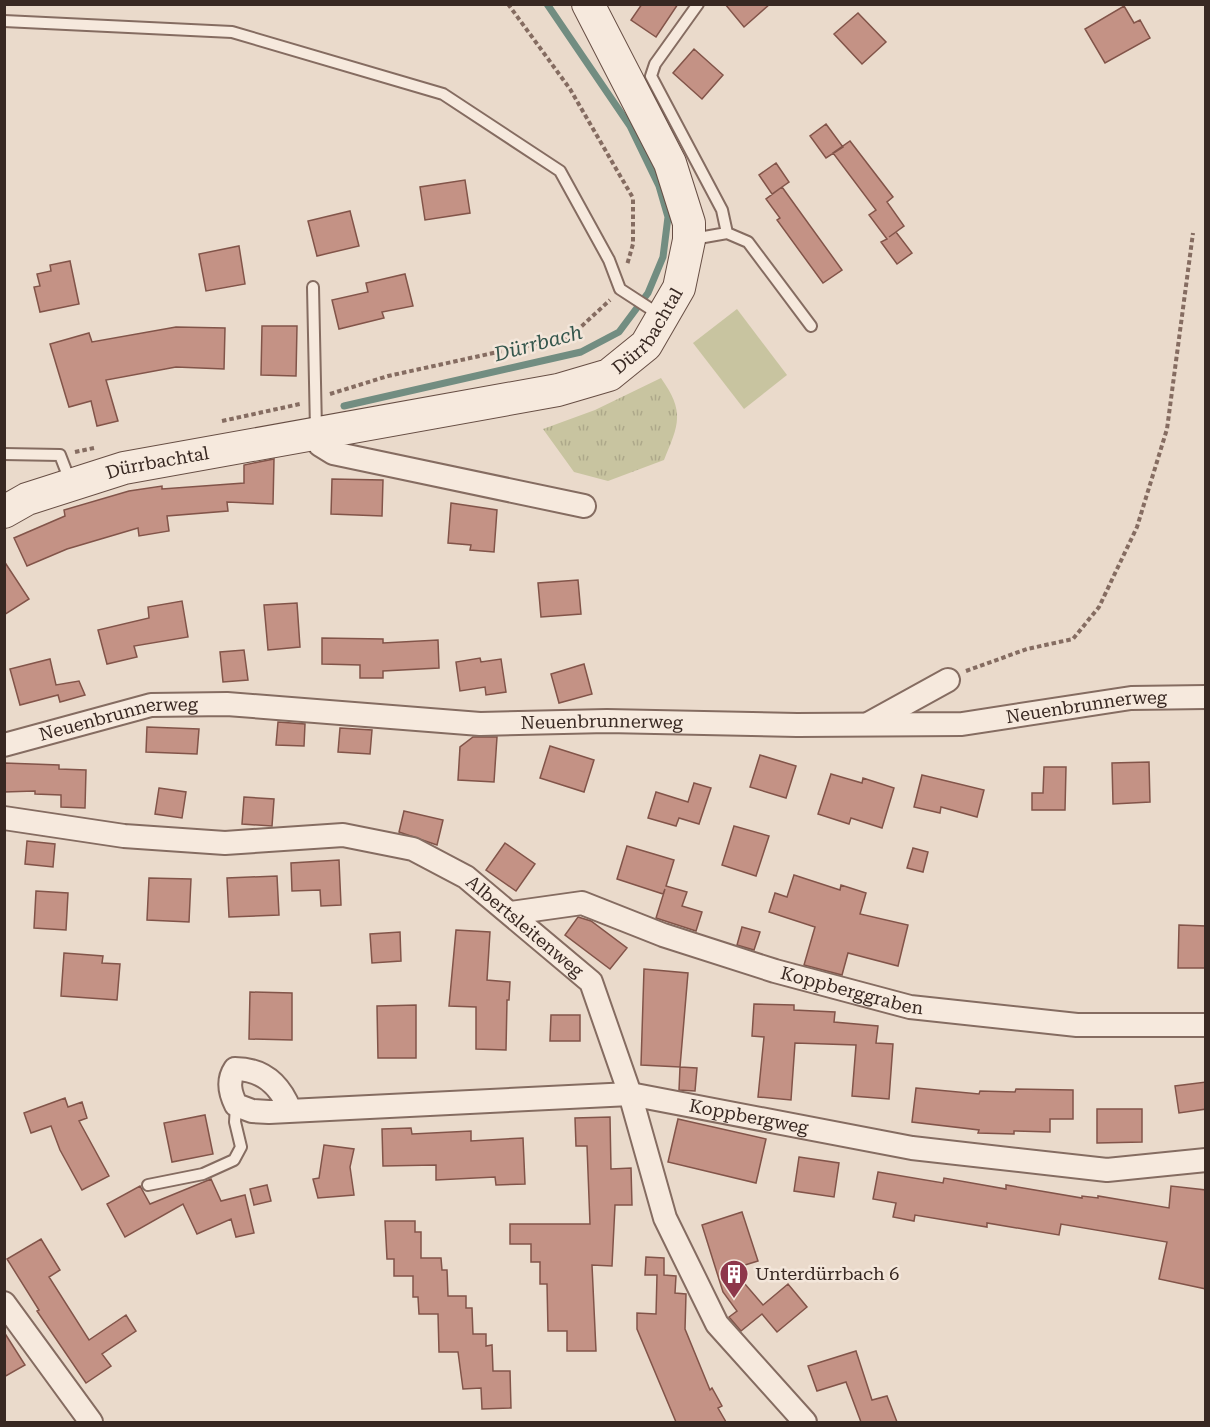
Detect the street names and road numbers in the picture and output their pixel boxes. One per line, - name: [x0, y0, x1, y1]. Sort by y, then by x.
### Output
- street label: Dürrbachtal: [608, 283, 687, 378]
- street label: Dürrbachtal: [103, 442, 211, 483]
- street label: Neuenbrunnerweg: [1004, 687, 1168, 727]
- street label: Neuenbrunnerweg: [37, 693, 199, 745]
- street label: Neuenbrunnerweg: [520, 710, 684, 733]
- street label: Albertsleitenweg: [462, 871, 589, 982]
- street label: Koppberggraben: [778, 962, 925, 1018]
- street label: Koppbergweg: [688, 1095, 811, 1138]

